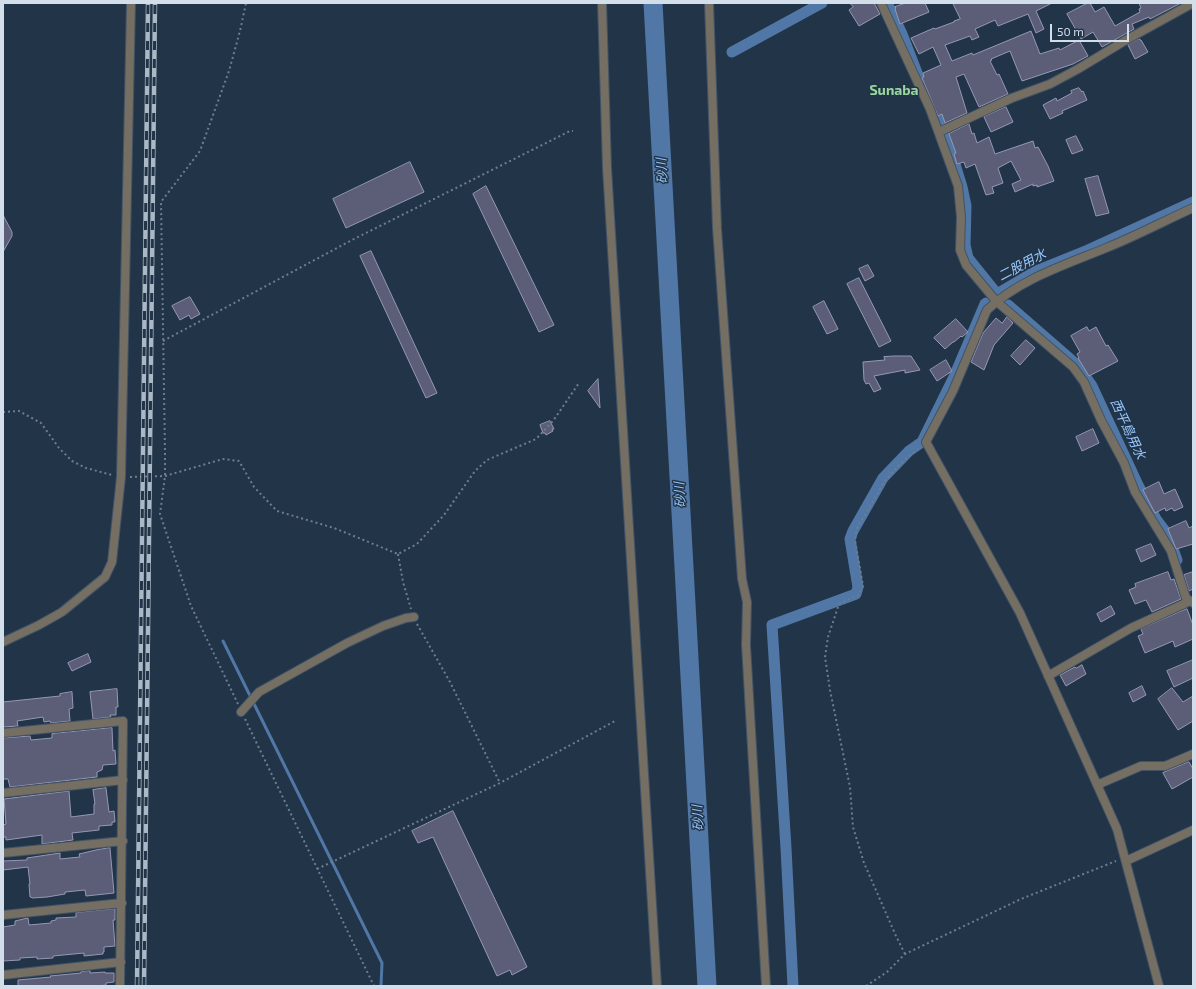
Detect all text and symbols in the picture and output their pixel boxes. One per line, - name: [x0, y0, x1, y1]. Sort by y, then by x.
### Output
- scale bar: [1052, 16, 1131, 42]
- text: 50 m: [1057, 24, 1084, 38]
- district label: Sunaba: [869, 82, 919, 98]
- water label: 砂川: [654, 158, 670, 184]
- water label: 二股用水: [995, 246, 1049, 284]
- water label: 西平島用水: [1107, 396, 1149, 462]
- water label: 砂川: [672, 482, 688, 508]
- water label: 砂川: [690, 805, 706, 831]

